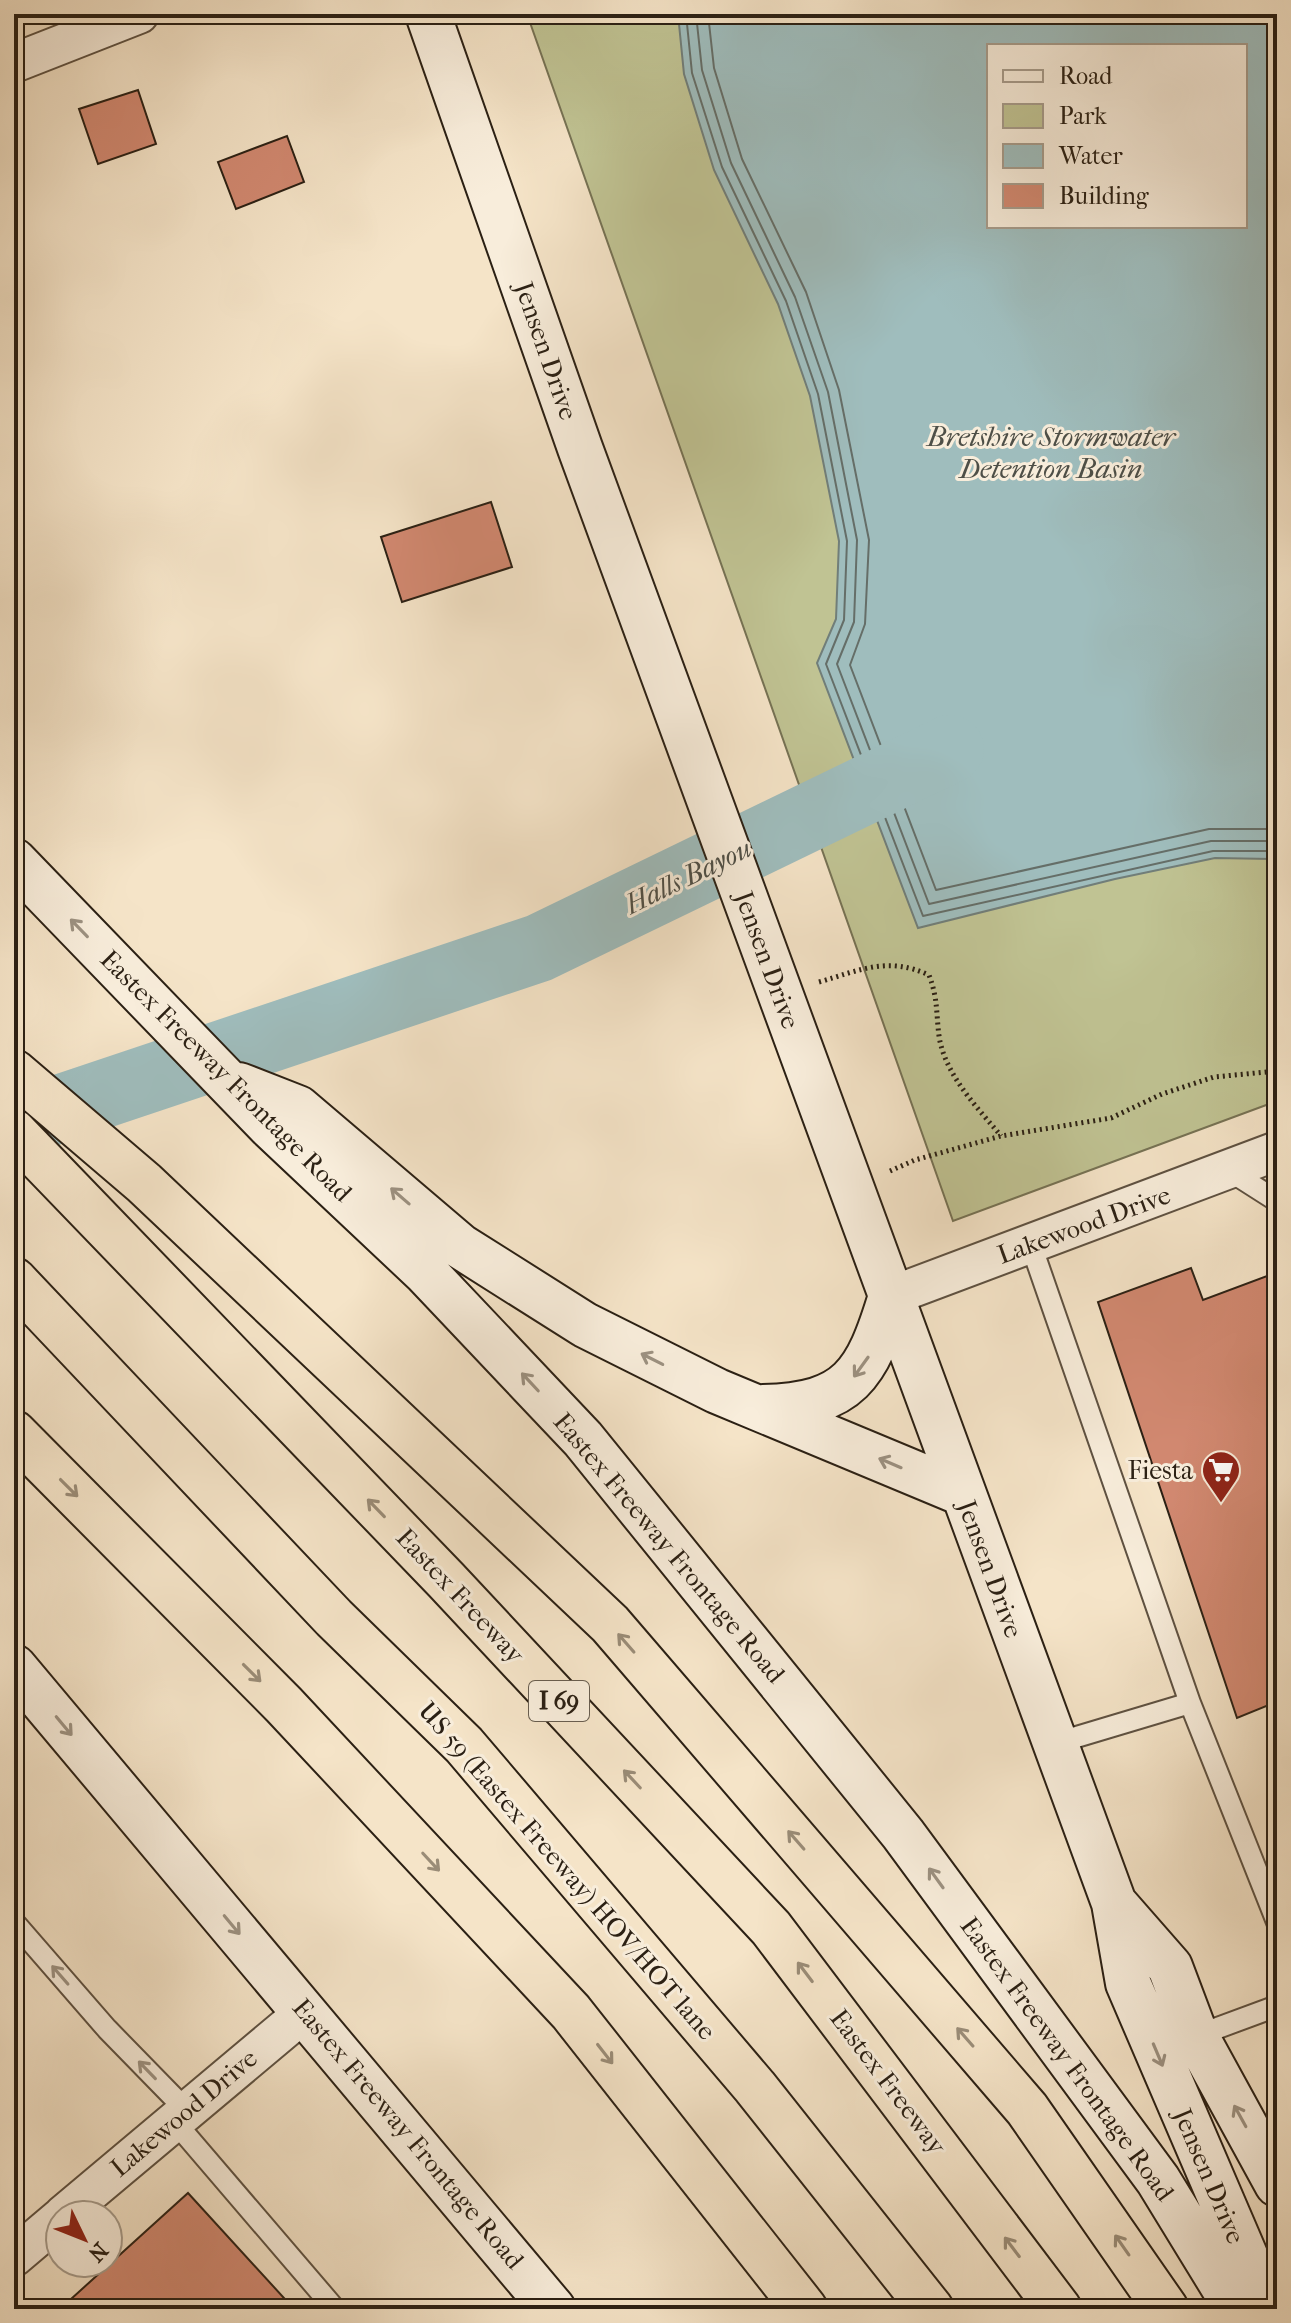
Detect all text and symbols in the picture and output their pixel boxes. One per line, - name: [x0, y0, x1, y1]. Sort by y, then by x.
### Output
- legend: [987, 44, 1247, 228]
- text: Road: [1059, 62, 1113, 90]
- text: Park: [1059, 102, 1107, 130]
- text: Water: [1058, 142, 1123, 170]
- text: Building: [1059, 182, 1150, 210]
- street label: Jensen Drive: [507, 276, 584, 424]
- water label: Bretshire Stormwater Detention Basin: [925, 420, 1177, 485]
- water label: Halls Bayou: [619, 831, 757, 921]
- street label: Jensen Drive: [727, 885, 806, 1033]
- one-way arrow: [69, 918, 88, 938]
- street label: Eastex Freeway Frontage Road: [94, 944, 359, 1209]
- street label: Lakewood Drive: [993, 1179, 1175, 1271]
- one-way arrow: [391, 1187, 411, 1205]
- one-way arrow: [641, 1350, 665, 1366]
- one-way arrow: [853, 1356, 870, 1377]
- one-way arrow: [521, 1373, 539, 1393]
- street label: Eastex Freeway Frontage Road: [547, 1407, 792, 1690]
- supermarket icon: Fiesta: [1200, 1449, 1242, 1504]
- one-way arrow: [879, 1454, 903, 1469]
- place label: Fiesta: [1128, 1455, 1194, 1486]
- one-way arrow: [59, 1478, 78, 1497]
- street label: Jensen Drive: [950, 1494, 1029, 1642]
- one-way arrow: [367, 1498, 386, 1518]
- street label: Eastex Freeway: [390, 1522, 531, 1671]
- one-way arrow: [617, 1634, 635, 1654]
- one-way arrow: [242, 1663, 261, 1682]
- road number: I 69: [529, 1681, 589, 1721]
- street label: US 59 (Eastex Freeway) HOV/HOT lane: [412, 1696, 722, 2046]
- one-way arrow: [55, 1716, 73, 1736]
- one-way arrow: [623, 1769, 641, 1789]
- one-way arrow: [787, 1831, 805, 1851]
- one-way arrow: [421, 1851, 439, 1871]
- one-way arrow: [928, 1868, 945, 1889]
- street label: Eastex Freeway Frontage Road: [954, 1911, 1181, 2208]
- one-way arrow: [223, 1914, 241, 1934]
- one-way arrow: [796, 1962, 813, 1983]
- one-way arrow: [51, 1966, 69, 1986]
- street label: Eastex Freeway Frontage Road: [286, 1993, 531, 2276]
- street label: Eastex Freeway: [823, 2003, 953, 2162]
- one-way arrow: [957, 2028, 975, 2048]
- one-way arrow: [1152, 2042, 1166, 2067]
- street label: Lakewood Drive: [104, 2043, 264, 2183]
- one-way arrow: [596, 2043, 614, 2064]
- one-way arrow: [138, 2061, 157, 2080]
- street label: Jensen Drive: [1166, 2102, 1251, 2248]
- one-way arrow: [1231, 2105, 1247, 2128]
- north arrow: [44, 2199, 124, 2279]
- one-way arrow: [1114, 2234, 1130, 2256]
- text: N: [82, 2237, 113, 2267]
- one-way arrow: [1004, 2237, 1021, 2258]

